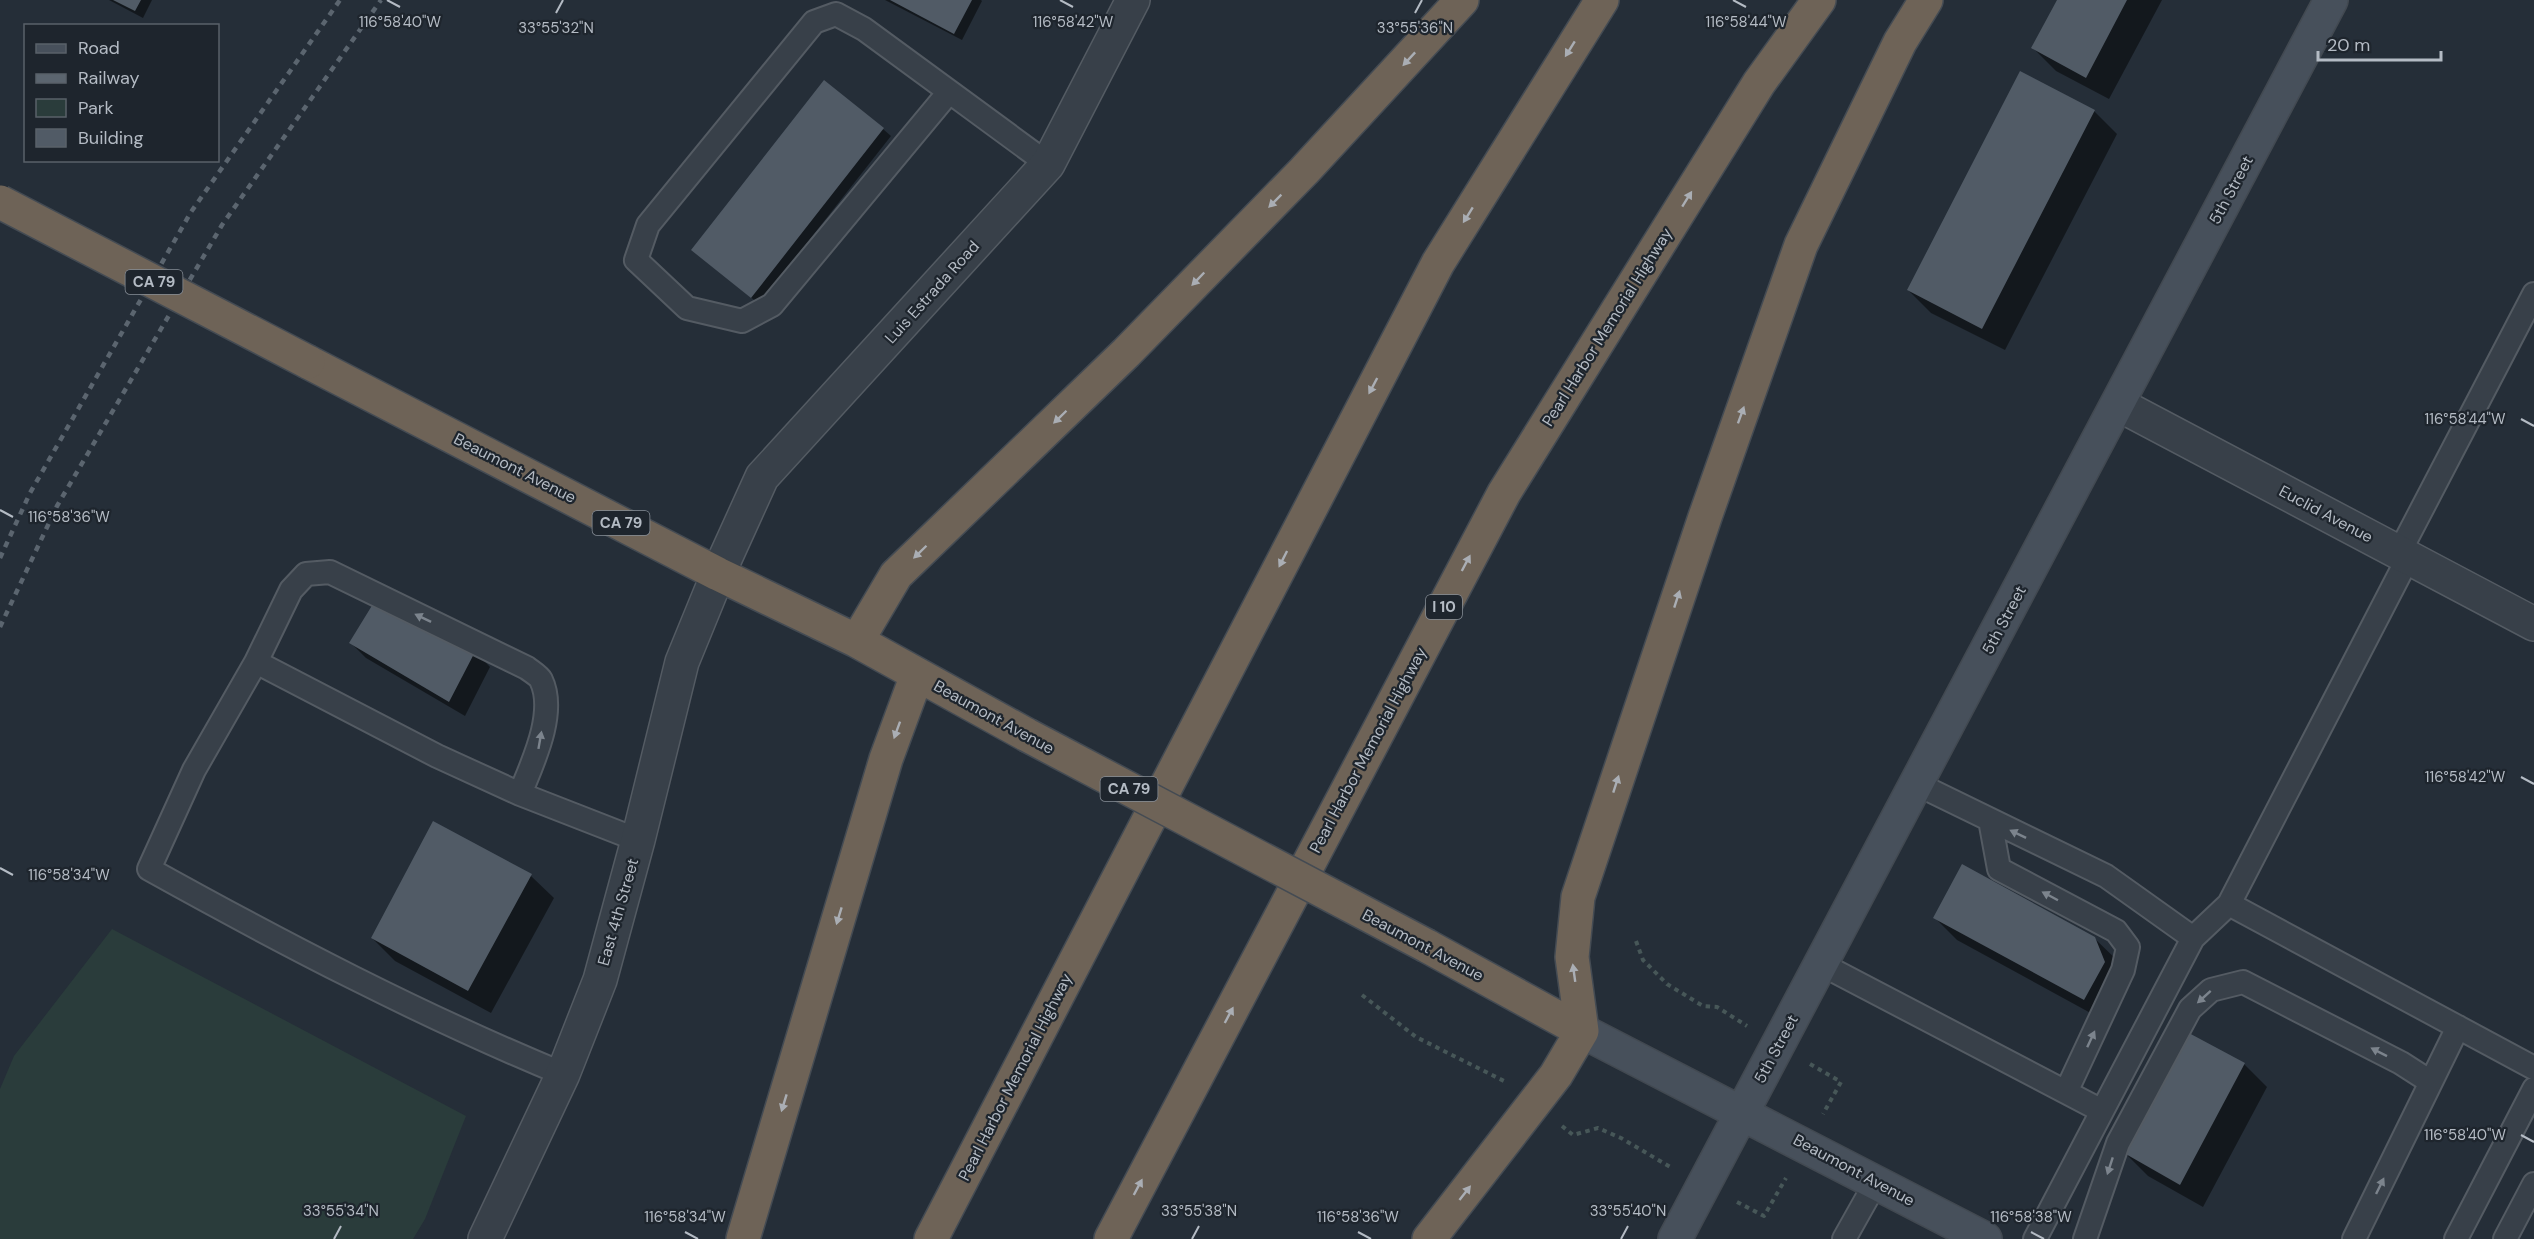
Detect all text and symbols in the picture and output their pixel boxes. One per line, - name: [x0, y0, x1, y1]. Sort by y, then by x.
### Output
- text: 116°58'40"W: [359, 12, 441, 32]
- text: 116°58'42"W: [1033, 12, 1114, 32]
- text: 116°58'44"W: [1706, 12, 1787, 32]
- text: 33°55'32"N: [518, 18, 594, 38]
- text: 33°55'36"N: [1377, 18, 1453, 38]
- legend: [24, 24, 219, 162]
- scale bar: [2318, 24, 2441, 62]
- text: 20 m: [2327, 33, 2370, 57]
- text: Road: [78, 36, 120, 60]
- one-way arrow: [1564, 41, 1575, 57]
- one-way arrow: [1402, 52, 1416, 67]
- text: Railway: [78, 66, 140, 90]
- text: Park: [78, 96, 114, 120]
- text: Building: [78, 126, 143, 150]
- street label: 5th Street: [2204, 152, 2258, 228]
- one-way arrow: [1681, 191, 1692, 207]
- one-way arrow: [1268, 193, 1282, 207]
- one-way arrow: [1462, 207, 1473, 223]
- street label: Pearl Harbor Memorial Highway: [1537, 224, 1677, 430]
- street label: Luis Estrada Road: [880, 236, 984, 348]
- road number: CA 79: [126, 270, 182, 294]
- one-way arrow: [1192, 272, 1206, 286]
- one-way arrow: [1368, 377, 1378, 394]
- one-way arrow: [1737, 406, 1746, 424]
- one-way arrow: [1054, 409, 1068, 423]
- text: 116°58'44"W: [2425, 409, 2506, 429]
- street label: Beaumont Avenue: [450, 428, 580, 508]
- street label: Euclid Avenue: [2275, 480, 2377, 548]
- text: 116°58'36"W: [28, 507, 110, 527]
- road number: CA 79: [592, 511, 650, 535]
- one-way arrow: [912, 545, 927, 559]
- one-way arrow: [1278, 550, 1288, 567]
- one-way arrow: [1461, 555, 1471, 572]
- street label: 5th Street: [1977, 582, 2031, 658]
- one-way arrow: [1673, 590, 1683, 608]
- road number: I 10: [1426, 595, 1462, 619]
- one-way arrow: [415, 613, 432, 622]
- street label: Pearl Harbor Memorial Highway: [1305, 643, 1431, 857]
- street label: Beaumont Avenue: [930, 675, 1058, 759]
- one-way arrow: [892, 721, 902, 739]
- one-way arrow: [536, 730, 545, 749]
- text: 116°58'42"W: [2425, 767, 2506, 787]
- one-way arrow: [1612, 775, 1621, 793]
- road number: CA 79: [1100, 777, 1158, 801]
- one-way arrow: [2010, 829, 2027, 838]
- street label: East 4th Street: [593, 856, 643, 968]
- text: 116°58'34"W: [28, 865, 110, 885]
- one-way arrow: [2041, 891, 2058, 901]
- street label: Beaumont Avenue: [1359, 904, 1487, 986]
- one-way arrow: [834, 907, 843, 925]
- one-way arrow: [1570, 963, 1579, 982]
- street label: Pearl Harbor Memorial Highway: [953, 970, 1077, 1184]
- one-way arrow: [2197, 990, 2212, 1003]
- one-way arrow: [1224, 1006, 1234, 1023]
- street label: 5th Street: [1749, 1011, 1803, 1087]
- one-way arrow: [2086, 1031, 2095, 1048]
- one-way arrow: [2370, 1047, 2387, 1056]
- one-way arrow: [779, 1094, 788, 1112]
- text: 116°58'40"W: [2424, 1125, 2506, 1145]
- street label: Beaumont Avenue: [1790, 1129, 1918, 1211]
- one-way arrow: [2105, 1157, 2114, 1175]
- one-way arrow: [2375, 1178, 2384, 1195]
- one-way arrow: [1133, 1179, 1143, 1196]
- one-way arrow: [1458, 1185, 1471, 1201]
- text: 33°55'34"N: [303, 1201, 379, 1221]
- text: 33°55'38"N: [1161, 1201, 1237, 1221]
- text: 33°55'40"N: [1590, 1201, 1666, 1221]
- text: 116°58'34"W: [644, 1207, 726, 1227]
- text: 116°58'36"W: [1317, 1207, 1399, 1227]
- text: 116°58'38"W: [1990, 1207, 2072, 1227]

